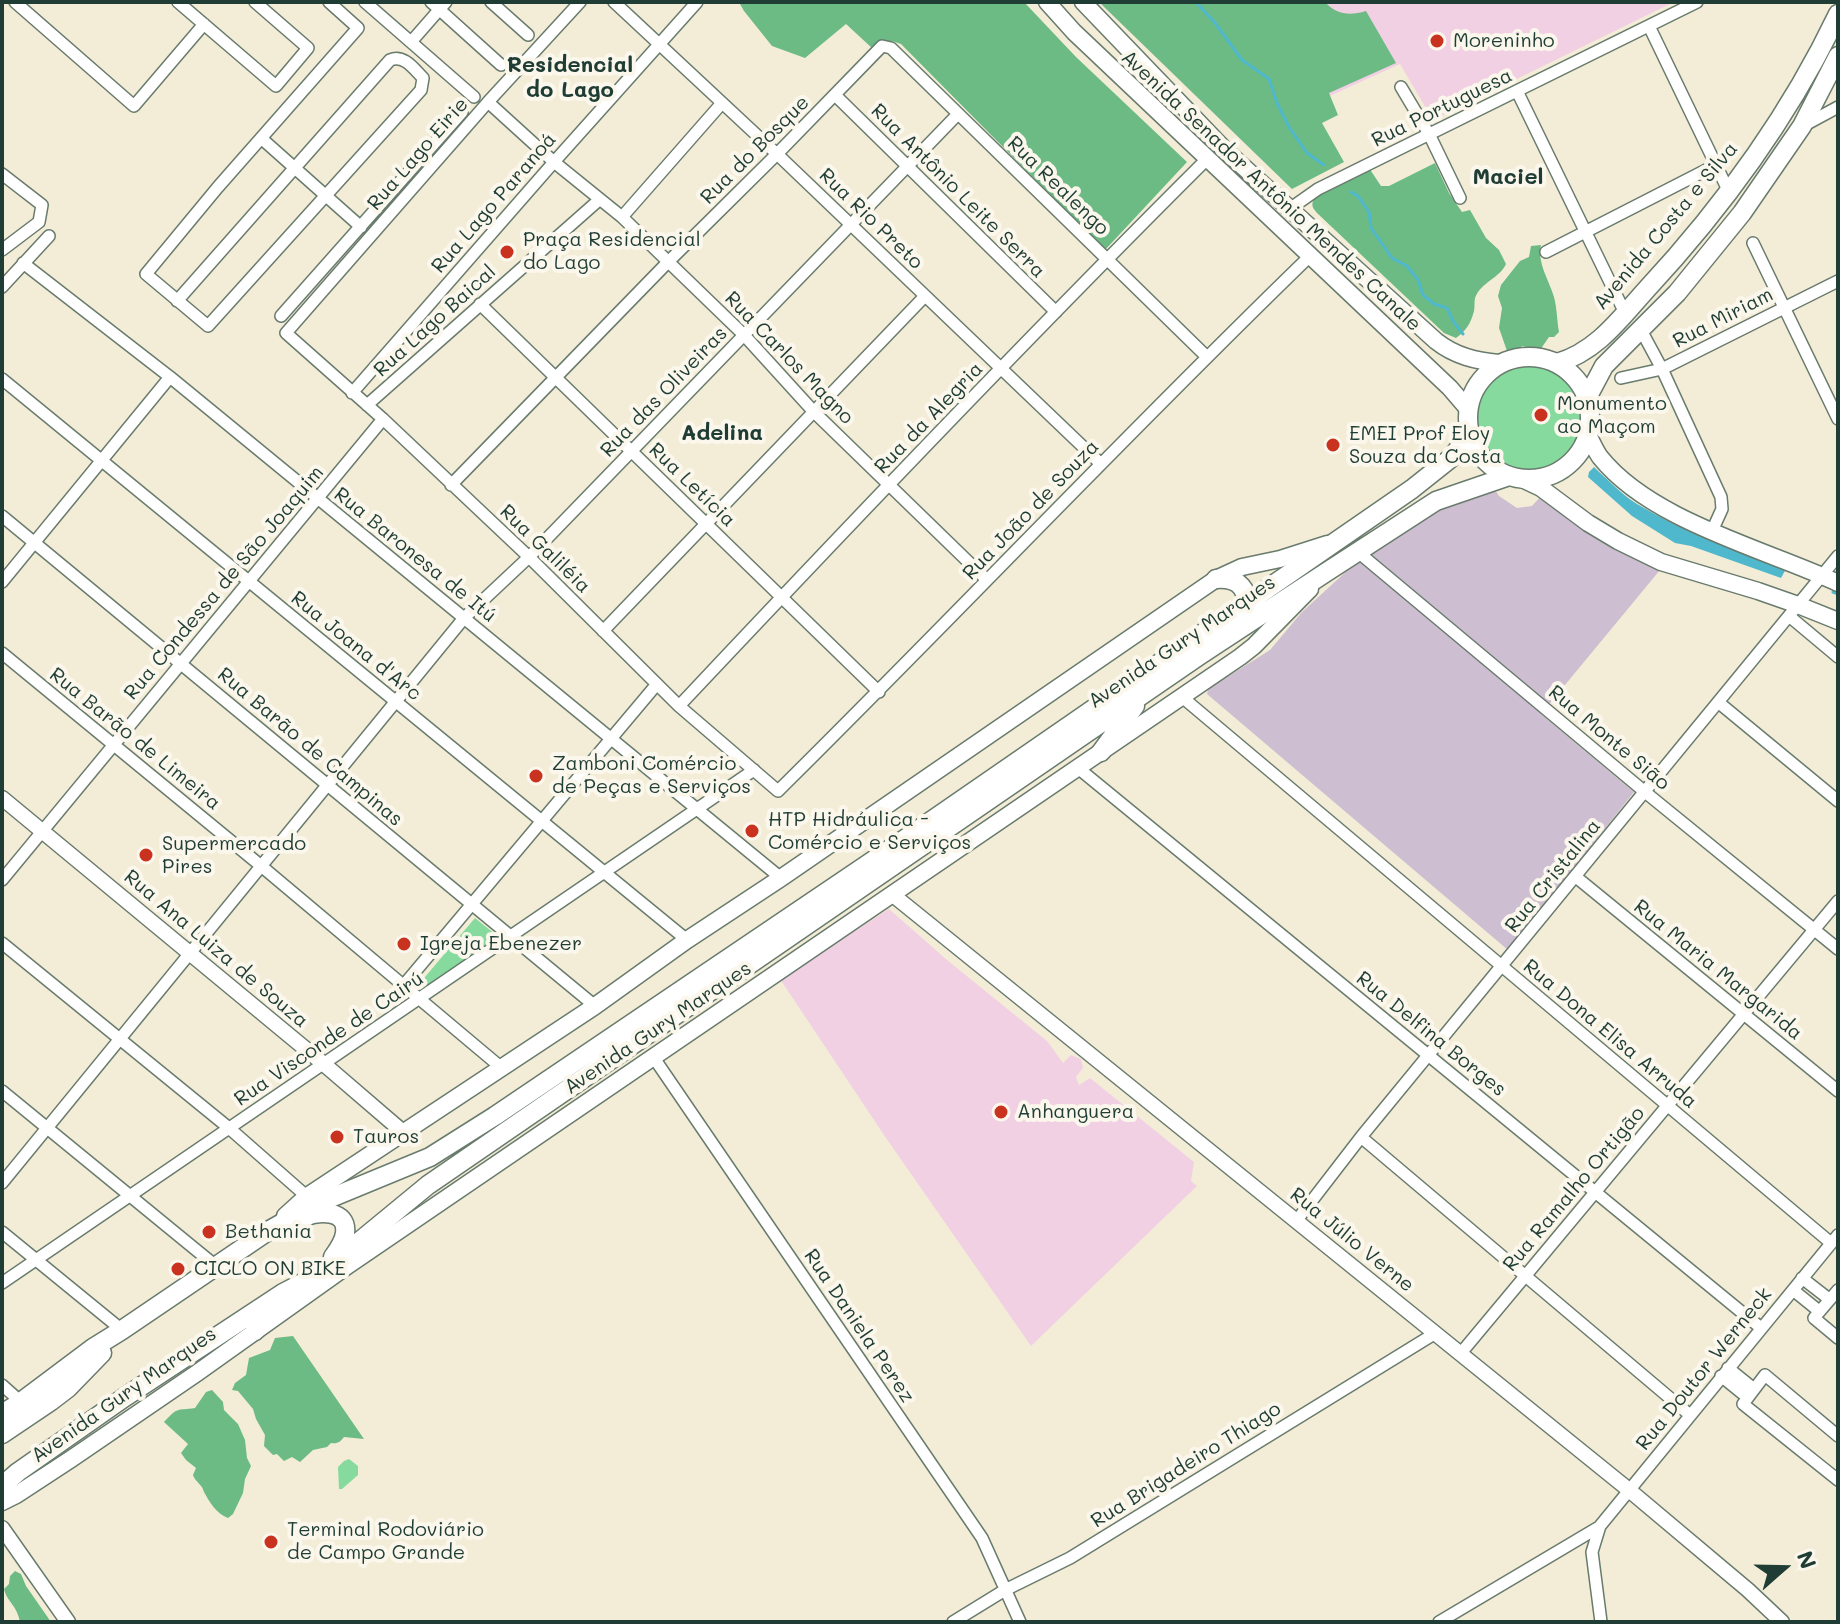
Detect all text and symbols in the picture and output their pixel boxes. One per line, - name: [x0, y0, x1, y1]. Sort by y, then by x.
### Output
- place label: Moreninho: [1453, 29, 1555, 53]
- marker: Moreninho: [1428, 32, 1446, 50]
- street label: Avenida Senador Antônio Mendes Canale: [1116, 45, 1426, 337]
- district label: Residencial do Lago: [507, 52, 633, 104]
- street label: Rua Portuguesa: [1368, 64, 1516, 152]
- street label: Rua do Bosque: [696, 91, 814, 209]
- street label: Rua Lago Eirie: [363, 93, 473, 215]
- street label: Rua Antônio Leite Serra: [866, 99, 1050, 283]
- street label: Rua Lago Paranoá: [427, 128, 561, 278]
- street label: Rua Realengo: [1002, 131, 1114, 241]
- street label: Avenida Costa e Silva: [1589, 137, 1743, 315]
- street label: Rua Rio Preto: [814, 163, 928, 275]
- district label: Maciel: [1473, 164, 1543, 190]
- place label: Praça Residencial do Lago: [523, 228, 701, 275]
- marker: Praça Residencial do Lago: [498, 243, 516, 261]
- street label: Rua Lago Baical: [369, 260, 501, 382]
- street label: Rua Miriam: [1669, 283, 1777, 353]
- street label: Rua Carlos Magno: [719, 287, 859, 429]
- street label: Rua das Oliveiras: [596, 322, 732, 462]
- street label: Rua da Alegria: [870, 357, 988, 479]
- place label: Monumento ao Maçom: [1557, 392, 1667, 439]
- marker: Monumento ao Maçom: [1532, 406, 1550, 424]
- district label: Adelina: [681, 420, 763, 446]
- place label: EMEI Prof Eloy Souza da Costa: [1349, 422, 1502, 469]
- street label: Rua João de Souza: [958, 435, 1104, 585]
- marker: EMEI Prof Eloy Souza da Costa: [1324, 436, 1342, 454]
- street label: Rua Letícia: [644, 438, 740, 532]
- street label: Rua Condessa de São Joaquim: [119, 461, 329, 705]
- street label: Rua Baronesa de Itú: [329, 482, 501, 628]
- street label: Rua Galiléia: [495, 500, 595, 598]
- street label: Avenida Gury Marques: [1084, 570, 1280, 714]
- street label: Rua Joana d'Arc: [286, 586, 426, 706]
- street label: Rua Barão de Limeira: [45, 663, 225, 815]
- street label: Rua Barão de Campinas: [213, 663, 407, 831]
- street label: Rua Monte Sião: [1544, 680, 1674, 796]
- place label: Zamboni Comércio de Peças e Serviços: [552, 752, 751, 799]
- marker: Zamboni Comércio de Peças e Serviços: [527, 767, 545, 785]
- place label: HTP Hidráulica - Comércio e Serviços: [768, 808, 971, 855]
- street label: Rua Cristalina: [1500, 815, 1606, 937]
- marker: HTP Hidráulica - Comércio e Serviços: [743, 822, 761, 840]
- place label: Supermercado Pires: [162, 832, 306, 879]
- marker: Supermercado Pires: [137, 846, 155, 864]
- street label: Rua Ana Luiza de Souza: [119, 865, 313, 1033]
- street label: Rua Maria Margarida: [1629, 895, 1807, 1045]
- place label: Igreja Ebenezer: [420, 932, 582, 956]
- marker: Igreja Ebenezer: [395, 935, 413, 953]
- street label: Rua Dona Elisa Arruda: [1518, 954, 1702, 1114]
- street label: Avenida Gury Marques: [560, 956, 756, 1100]
- street label: Rua Delfina Borges: [1351, 966, 1511, 1102]
- street label: Rua Visconde de Cairú: [230, 967, 428, 1111]
- place label: Anhanguera: [1017, 1100, 1134, 1124]
- street label: Rua Ramalho Ortigão: [1498, 1102, 1650, 1276]
- marker: Anhanguera: [992, 1103, 1010, 1121]
- place label: Tauros: [353, 1125, 419, 1149]
- marker: Tauros: [328, 1128, 346, 1146]
- street label: Rua Júlio Verne: [1285, 1183, 1419, 1297]
- place label: Bethania: [225, 1220, 312, 1244]
- marker: Bethania: [200, 1223, 218, 1241]
- street label: Rua Daniela Perez: [799, 1245, 919, 1407]
- place label: CICLO ON BIKE: [194, 1257, 346, 1281]
- marker: CICLO ON BIKE: [169, 1260, 187, 1278]
- street label: Rua Doutor Werneck: [1631, 1283, 1777, 1455]
- street label: Avenida Gury Marques: [27, 1322, 221, 1468]
- street label: Rua Brigadeiro Thiago: [1087, 1397, 1285, 1533]
- place label: Terminal Rodoviário de Campo Grande: [287, 1518, 484, 1565]
- north arrow: [1744, 1528, 1824, 1608]
- marker: Terminal Rodoviário de Campo Grande: [262, 1533, 280, 1551]
- text: N: [1791, 1547, 1824, 1572]

